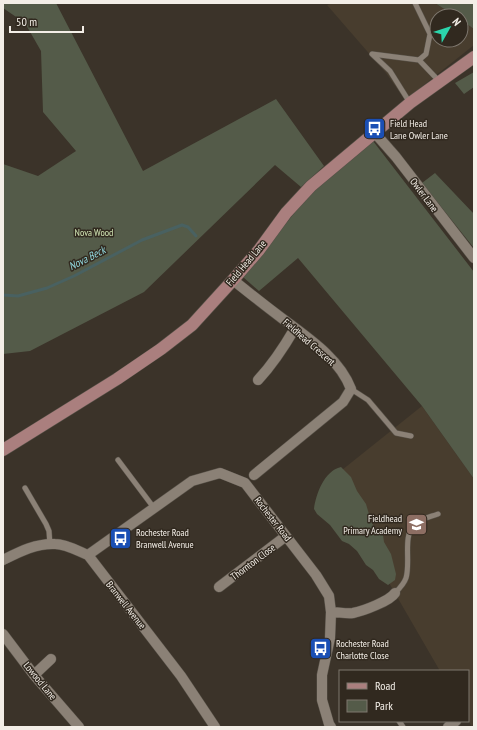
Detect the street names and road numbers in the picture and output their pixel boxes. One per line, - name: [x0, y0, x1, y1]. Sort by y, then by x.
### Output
- street label: Owler Lane: [407, 175, 441, 215]
- street label: Field Head Lane: [223, 237, 269, 289]
- street label: Fieldhead Crescent: [280, 316, 338, 369]
- street label: Rochester Road: [252, 494, 294, 544]
- street label: Thornton Close: [228, 541, 278, 583]
- street label: Branwell Avenue: [103, 578, 149, 632]
- street label: Lowood Lane: [21, 659, 59, 703]

